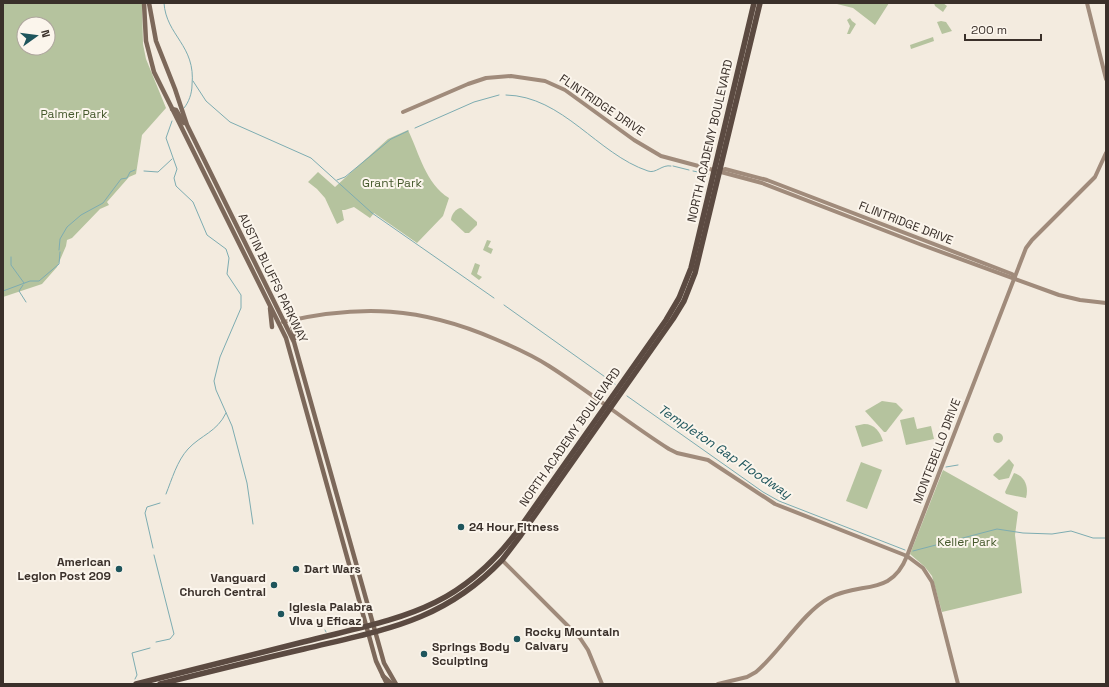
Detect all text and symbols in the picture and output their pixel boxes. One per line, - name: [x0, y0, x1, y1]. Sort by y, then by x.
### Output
- north arrow: [16, 16, 56, 56]
- scale bar: [965, 16, 1041, 42]
- text: 200 m: [971, 22, 1007, 38]
- text: N: [38, 28, 53, 39]
- street label: NORTH ACADEMY BOULEVARD: [683, 58, 737, 224]
- street label: FLINTRIDGE DRIVE: [556, 70, 648, 140]
- park label: Palmer Park: [41, 106, 108, 122]
- park label: Grant Park: [362, 175, 422, 191]
- street label: FLINTRIDGE DRIVE: [857, 198, 956, 248]
- street label: AUSTIN BLUFFS PARKWAY: [235, 211, 312, 346]
- street label: NORTH ACADEMY BOULEVARD: [516, 364, 624, 510]
- street label: MONTEBELLO DRIVE: [910, 396, 965, 506]
- water label: Templeton Gap Floodway: [655, 400, 796, 503]
- place label: 24 Hour Fitness: [469, 519, 559, 535]
- marker: 24 Hour Fitness: [456, 522, 466, 532]
- park label: Keller Park: [937, 534, 997, 550]
- place label: American Legion Post 209: [17, 554, 111, 584]
- place label: Dart Wars: [304, 561, 361, 577]
- marker: American Legion Post 209: [114, 564, 124, 574]
- marker: Dart Wars: [291, 564, 301, 574]
- place label: Vanguard Church Central: [179, 570, 266, 600]
- marker: Vanguard Church Central: [269, 580, 279, 590]
- place label: Iglesia Palabra Viva y Eficaz: [289, 599, 373, 629]
- marker: Iglesia Palabra Viva y Eficaz: [276, 609, 286, 619]
- place label: Rocky Mountain Calvary: [525, 624, 620, 654]
- marker: Rocky Mountain Calvary: [512, 634, 522, 644]
- place label: Springs Body Sculpting: [432, 639, 510, 669]
- marker: Springs Body Sculpting: [419, 649, 429, 659]

